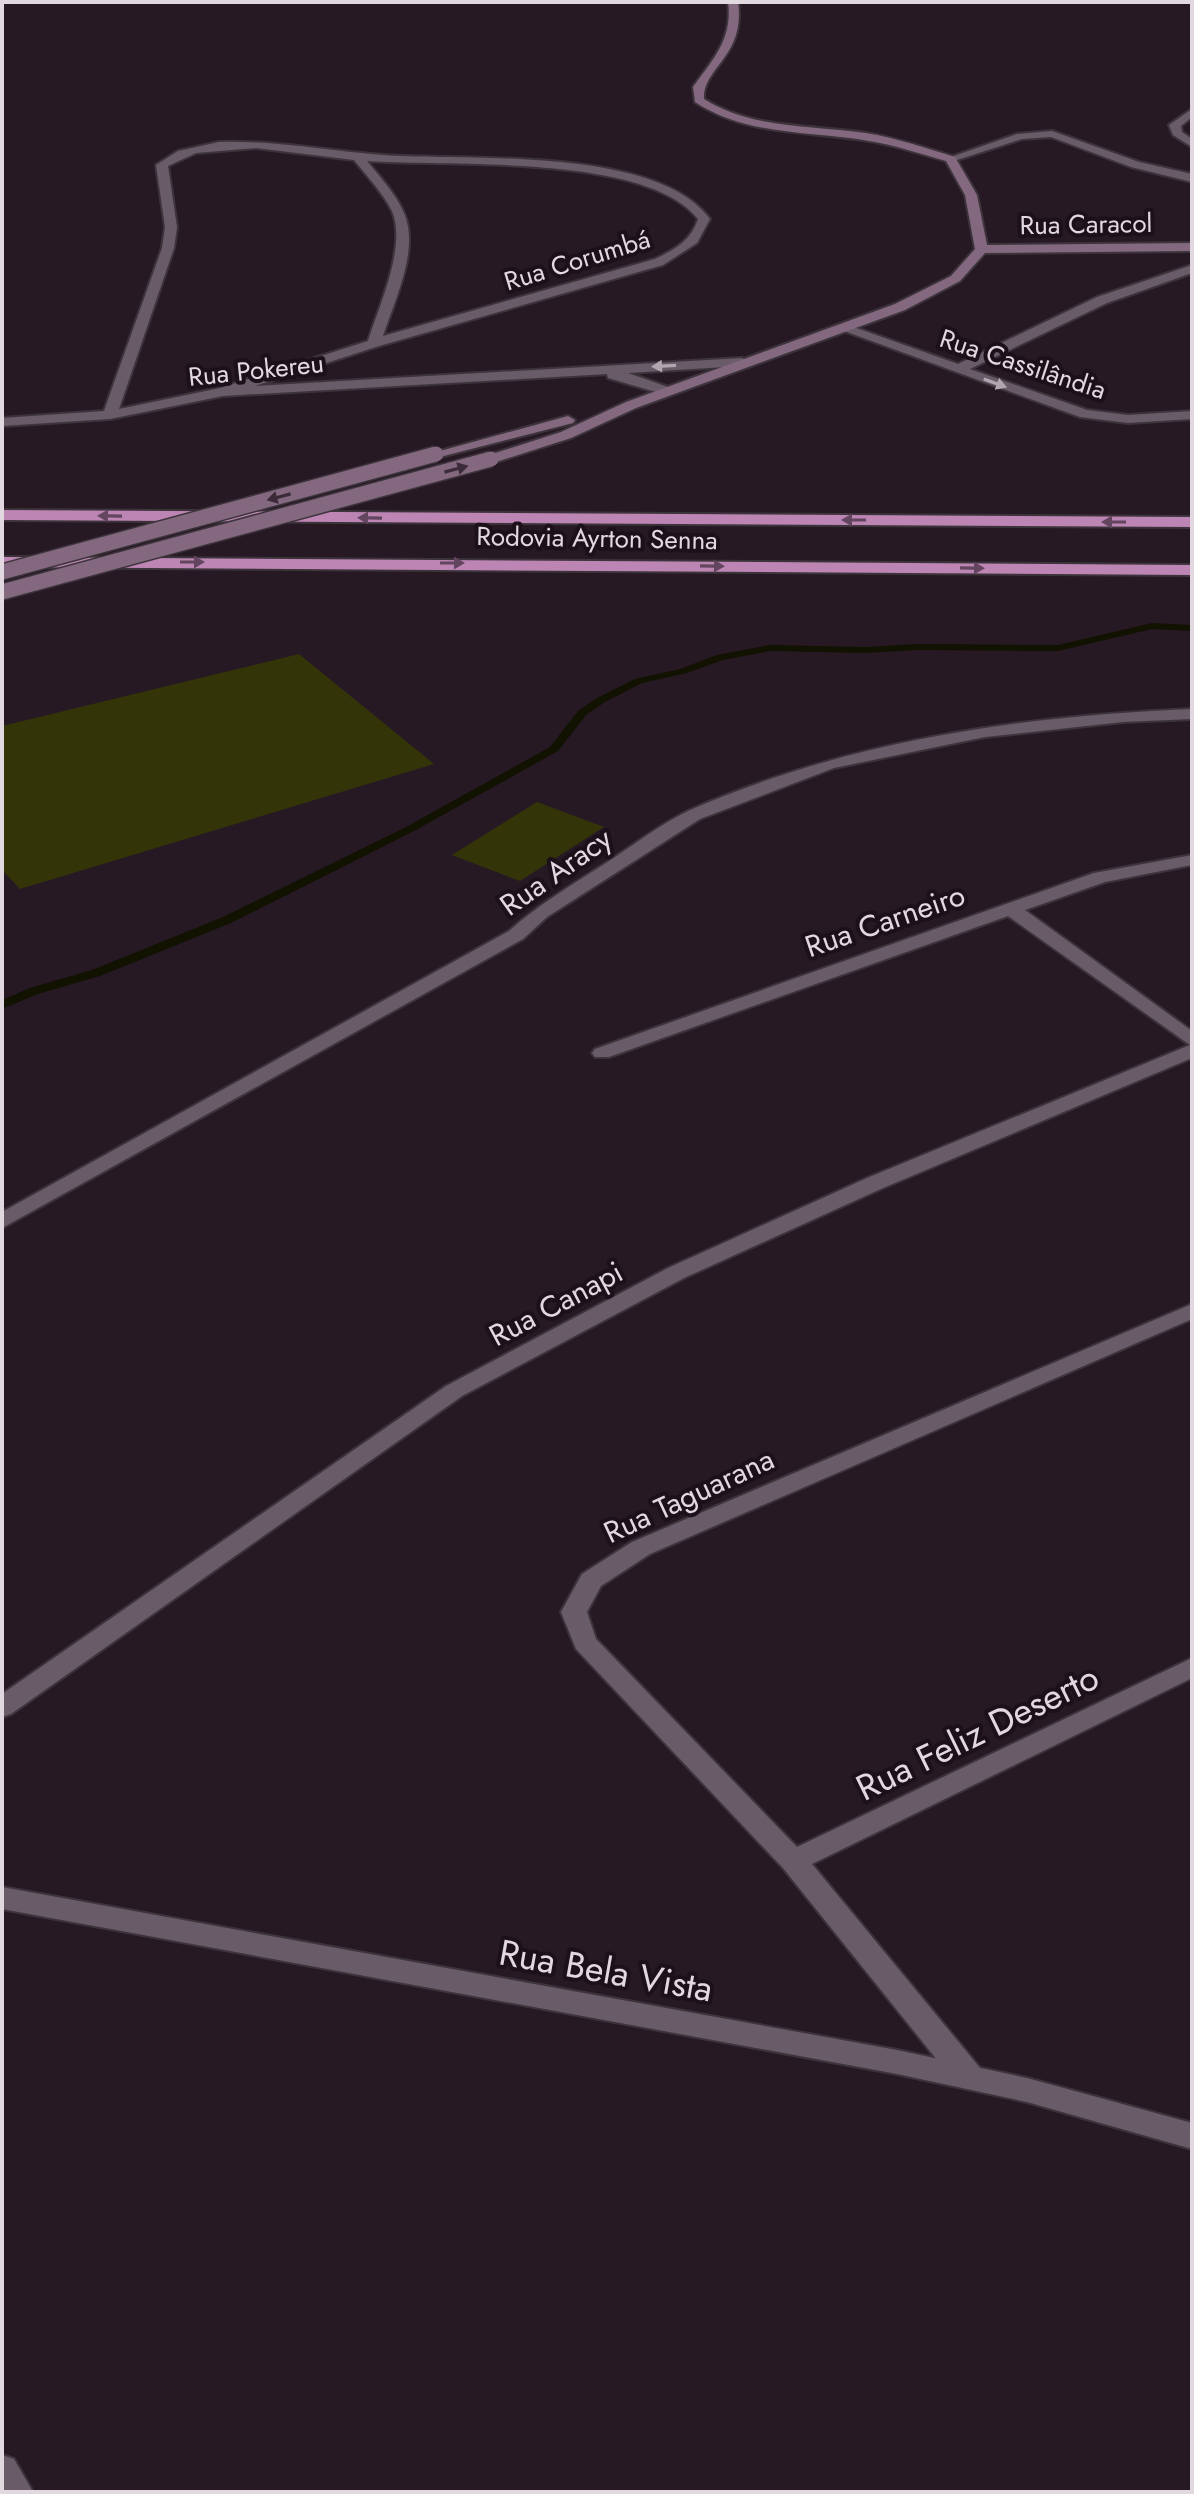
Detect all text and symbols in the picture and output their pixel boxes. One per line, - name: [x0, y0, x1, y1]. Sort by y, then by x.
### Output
- street label: Rua Caracol: [1019, 204, 1153, 244]
- street label: Rua Corumbá: [499, 220, 655, 300]
- street label: Rua Cassilândia: [935, 319, 1111, 409]
- street label: Rua Pokereu: [186, 344, 326, 396]
- one-way arrow: [651, 359, 676, 372]
- one-way arrow: [984, 377, 1008, 390]
- one-way arrow: [444, 462, 468, 475]
- one-way arrow: [267, 491, 291, 504]
- one-way arrow: [97, 510, 122, 522]
- one-way arrow: [357, 512, 382, 524]
- one-way arrow: [841, 514, 866, 527]
- one-way arrow: [1101, 516, 1126, 528]
- street label: Rodovia Ayrton Senna: [476, 517, 718, 559]
- one-way arrow: [180, 556, 205, 568]
- one-way arrow: [440, 557, 465, 569]
- one-way arrow: [700, 559, 725, 572]
- one-way arrow: [960, 562, 985, 574]
- street label: Rua Aracy: [491, 817, 621, 926]
- street label: Rua Carneiro: [799, 873, 971, 968]
- street label: Rua Canapi: [481, 1250, 630, 1357]
- street label: Rua Taguarana: [597, 1437, 781, 1554]
- street label: Rua Feliz Deserto: [847, 1651, 1107, 1813]
- street label: Rua Bela Vista: [495, 1926, 717, 2014]

